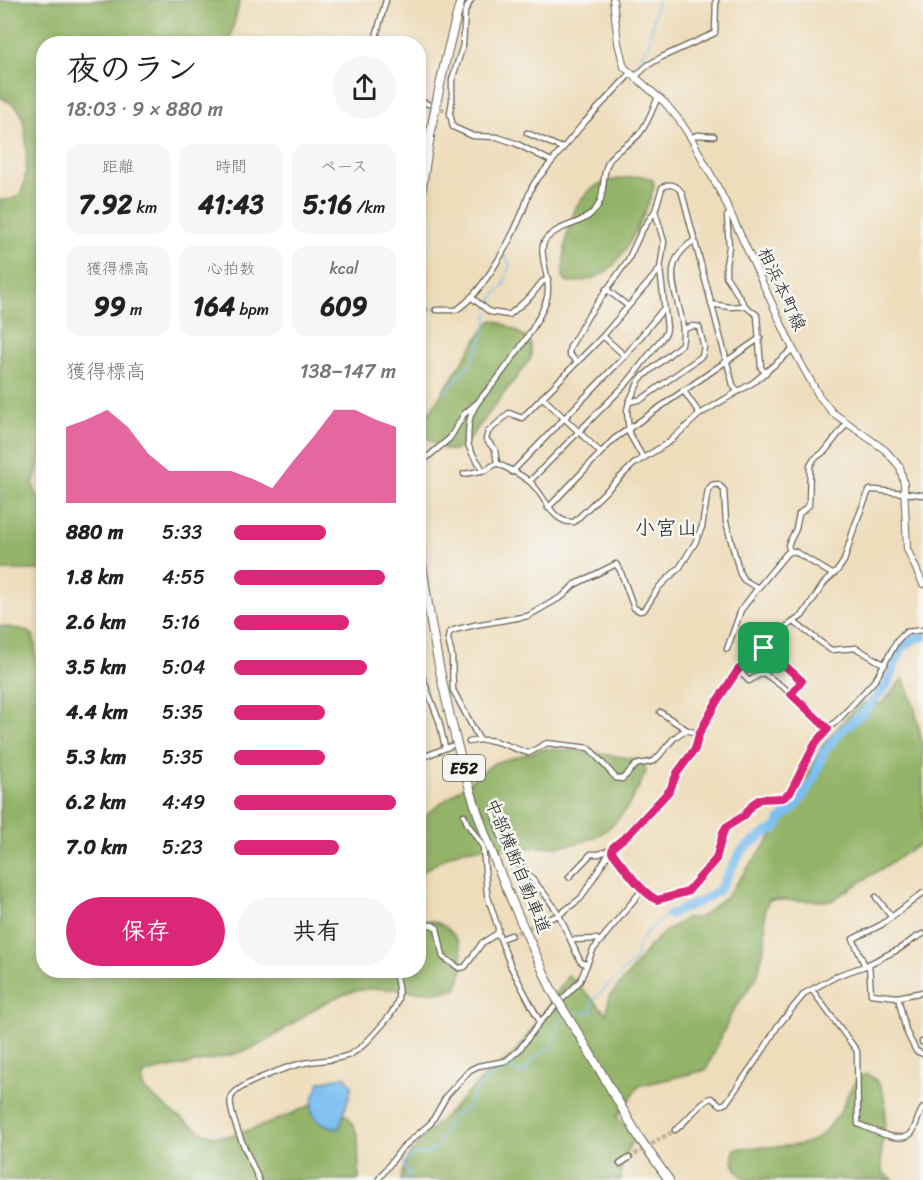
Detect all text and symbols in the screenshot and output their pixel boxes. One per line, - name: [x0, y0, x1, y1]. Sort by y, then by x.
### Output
- text: 夜のラン: [66, 40, 198, 98]
- button: share: [333, 56, 396, 119]
- text: 18:03 · 9 × 880 m: [66, 92, 223, 127]
- text: 距離: [102, 152, 134, 181]
- text: 時間: [215, 152, 247, 181]
- text: ペース: [320, 152, 368, 181]
- text: 7.92: [79, 181, 132, 227]
- text: 41:43: [198, 181, 264, 227]
- text: 5:16: [303, 181, 352, 227]
- text: km: [132, 193, 157, 222]
- text: /km: [352, 193, 385, 222]
- street label: 相浜本町線: [748, 241, 816, 337]
- text: 獲得標高: [86, 254, 150, 283]
- text: 心拍数: [207, 254, 255, 283]
- text: kcal: [329, 254, 359, 283]
- text: 99: [94, 283, 126, 329]
- text: 164: [193, 283, 235, 329]
- text: 609: [320, 283, 368, 329]
- text: m: [126, 295, 142, 324]
- text: bpm: [235, 295, 269, 324]
- text: 獲得標高: [66, 354, 146, 389]
- text: 138–147 m: [300, 354, 396, 389]
- district label: 小宮山: [635, 509, 698, 547]
- text: 880 m: [66, 515, 123, 550]
- text: 5:33: [162, 515, 202, 550]
- text: 1.8 km: [66, 560, 124, 595]
- text: 4:55: [162, 560, 205, 595]
- text: 2.6 km: [66, 605, 126, 640]
- text: 5:16: [162, 605, 200, 640]
- pin: [738, 622, 789, 673]
- icon: arrive: [747, 631, 780, 664]
- text: 3.5 km: [66, 650, 126, 685]
- text: 5:04: [162, 650, 205, 685]
- text: 4.4 km: [66, 695, 128, 730]
- text: 5:35: [162, 695, 203, 730]
- text: 5.3 km: [66, 740, 126, 775]
- text: 5:35: [162, 740, 203, 775]
- road number: E52: [443, 755, 485, 781]
- text: 6.2 km: [66, 785, 126, 820]
- text: 4:49: [162, 785, 205, 820]
- street label: 中部横断自動車道: [476, 793, 560, 939]
- text: 7.0 km: [66, 830, 127, 865]
- text: 5:23: [162, 830, 203, 865]
- button: 保存: [66, 897, 225, 966]
- button: 共有: [237, 897, 396, 966]

